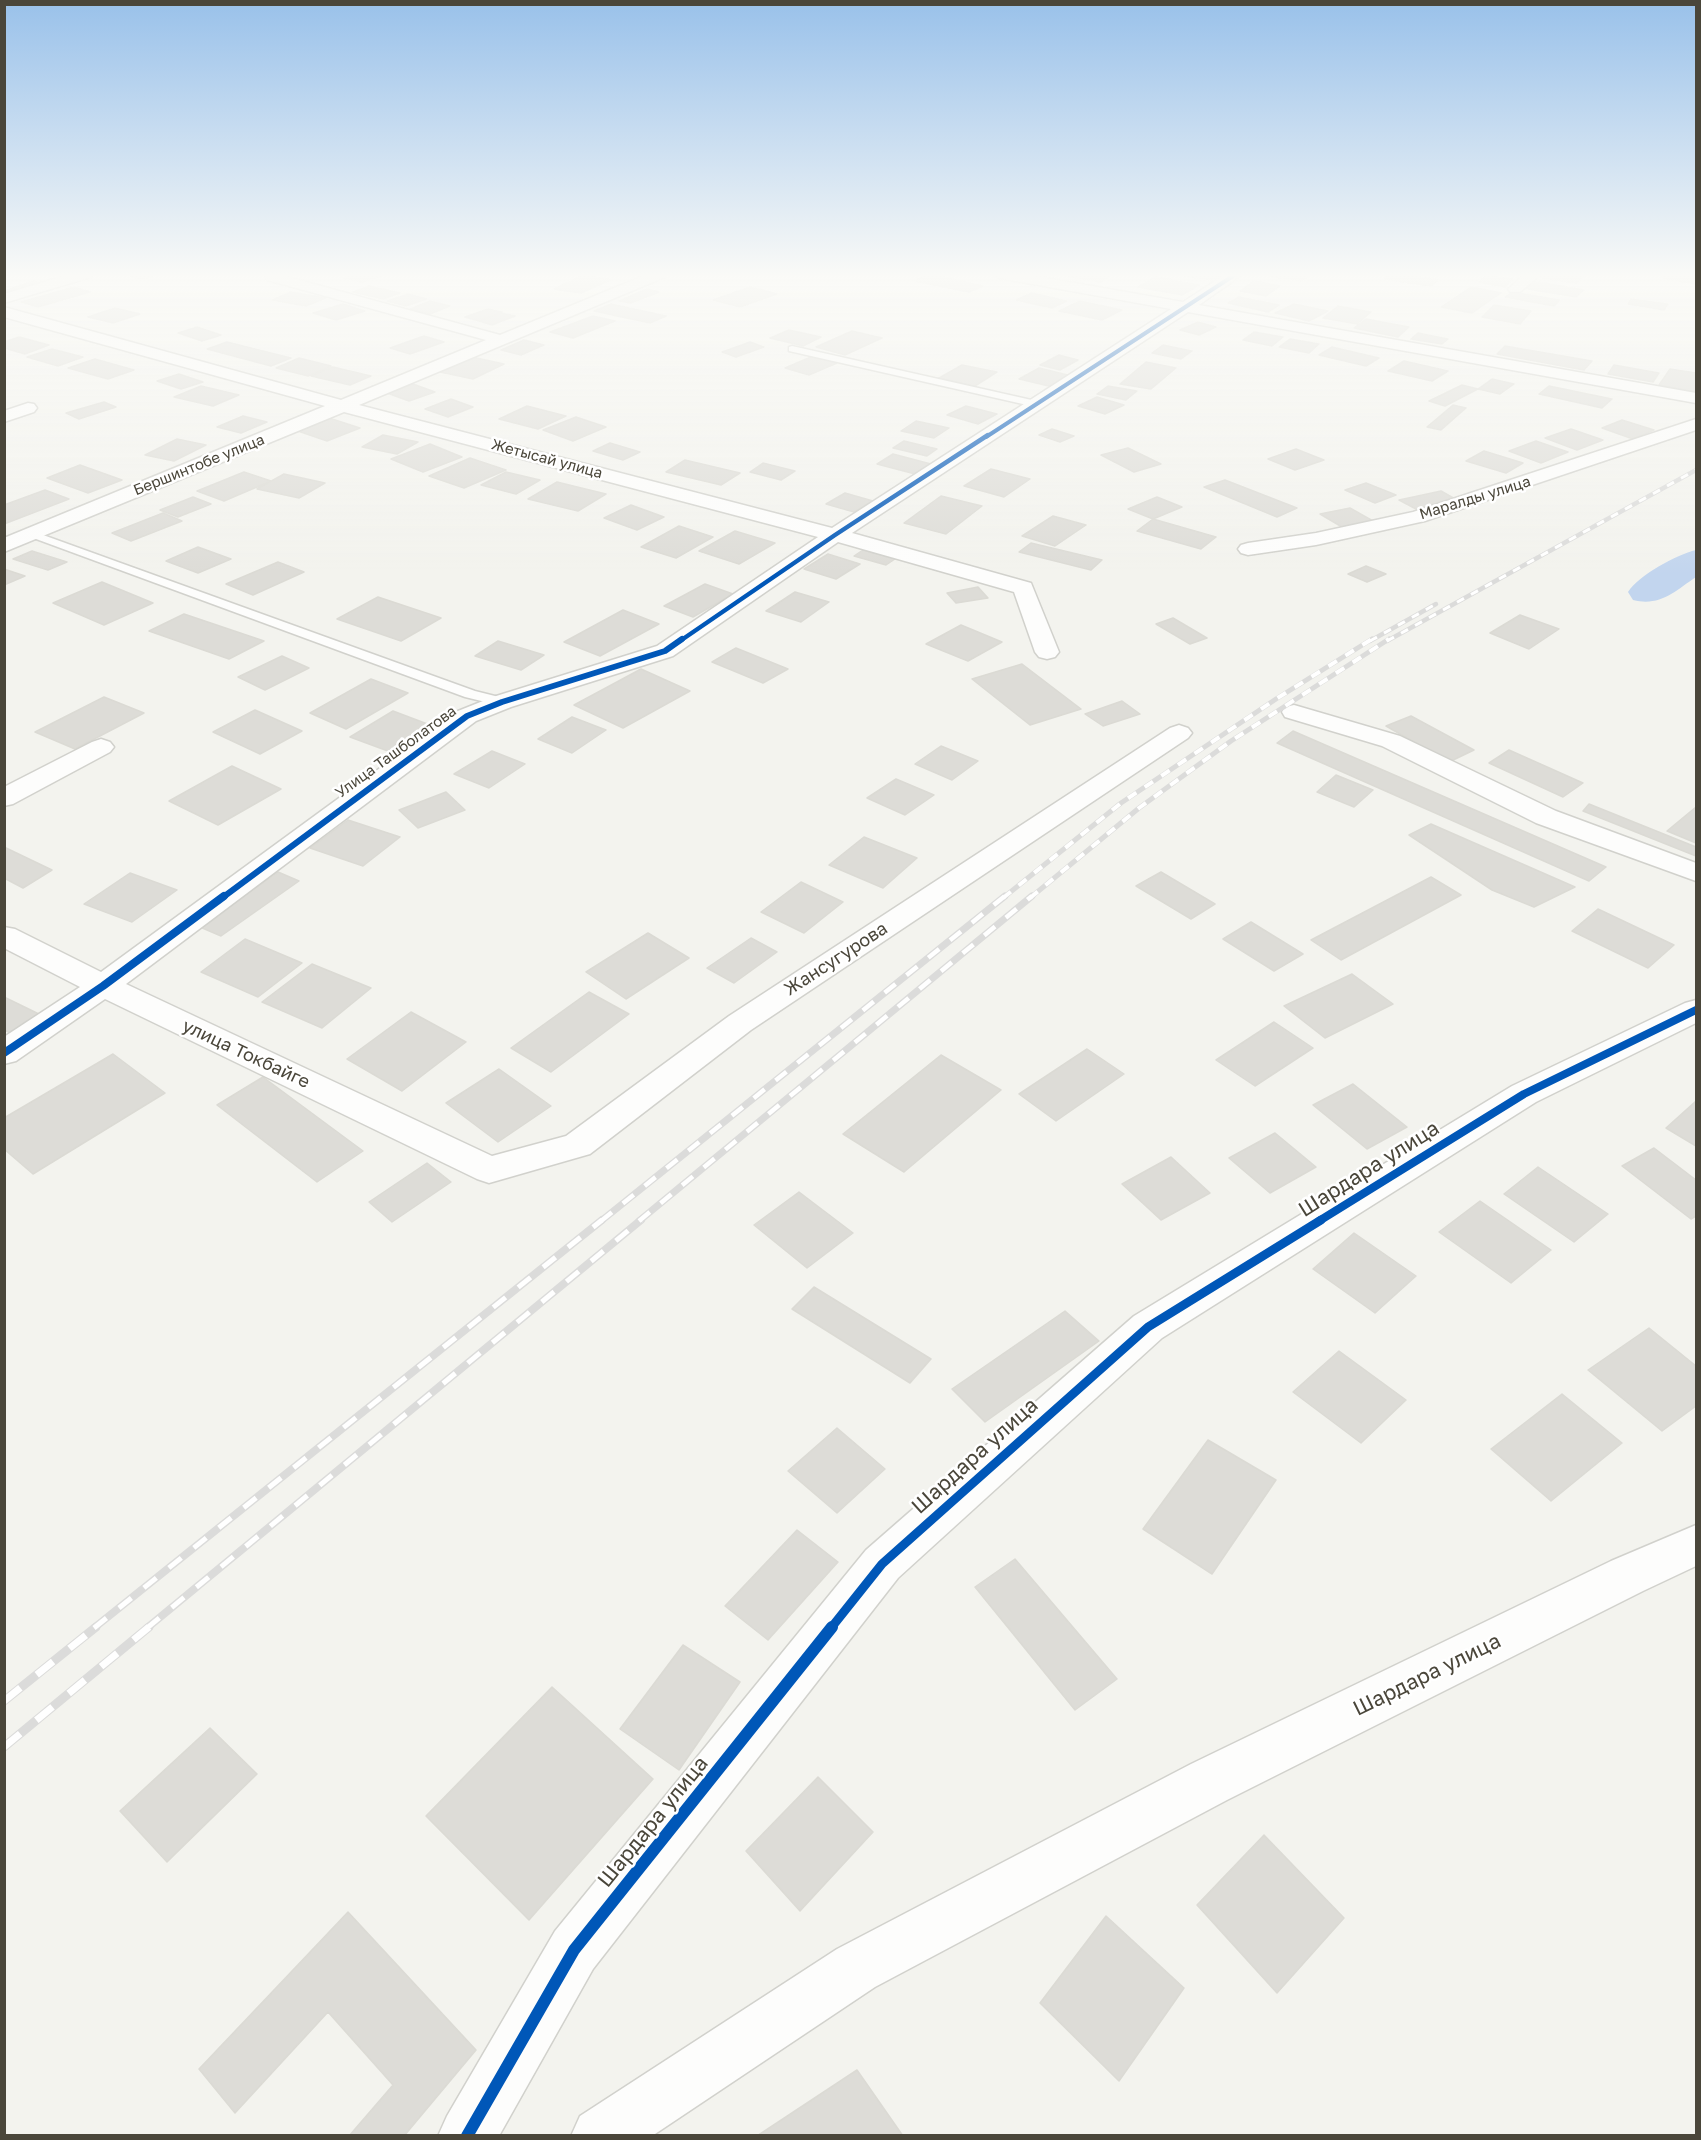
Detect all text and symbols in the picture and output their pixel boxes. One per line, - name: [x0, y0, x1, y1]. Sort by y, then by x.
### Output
- street label: Бершинтобе улица: [131, 430, 267, 500]
- street label: Жетысай улица: [489, 435, 605, 483]
- street label: Маралды улица: [1417, 472, 1533, 524]
- street label: Улица Ташболатова: [332, 702, 460, 802]
- street label: Жансугурова: [780, 918, 892, 1000]
- street label: улица Токбайге: [179, 1015, 313, 1093]
- street label: Шардара улица: [1294, 1116, 1444, 1222]
- street label: Шардара улица: [907, 1393, 1043, 1519]
- street label: Шардара улица: [1349, 1628, 1505, 1722]
- street label: Шардара улица: [592, 1751, 714, 1893]

